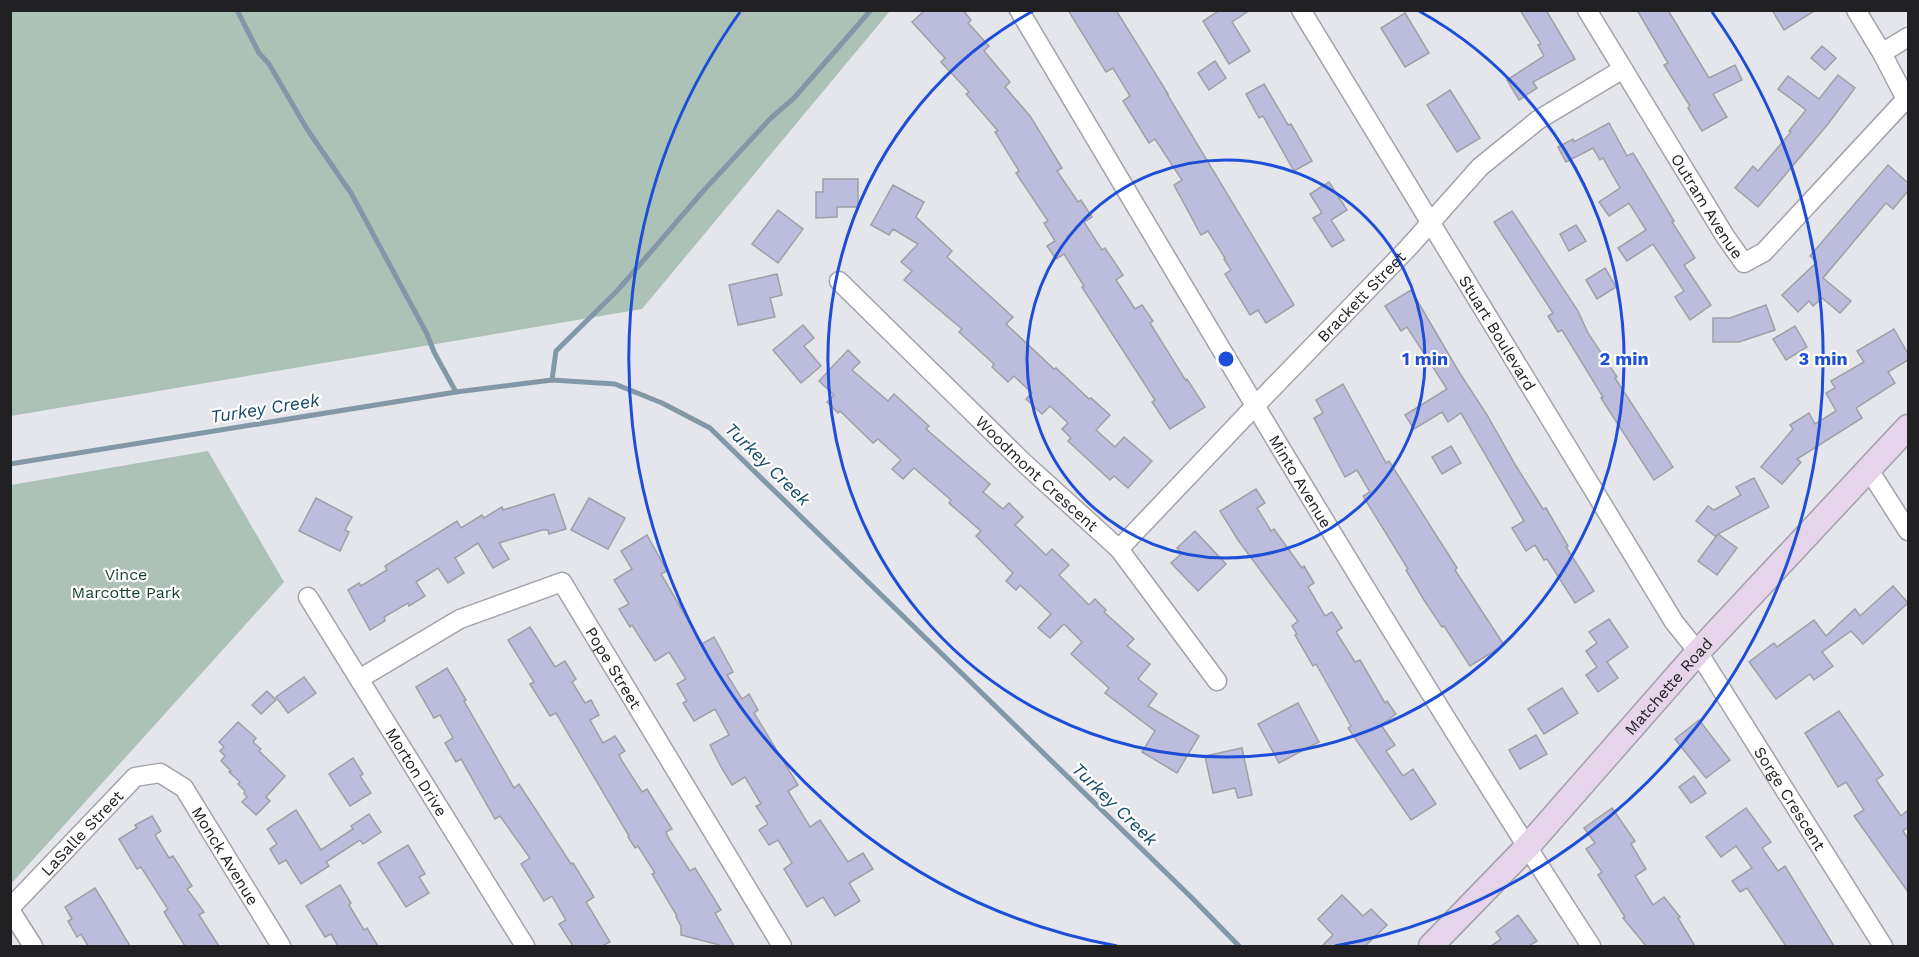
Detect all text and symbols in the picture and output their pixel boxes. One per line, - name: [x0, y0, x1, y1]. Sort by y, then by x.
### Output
- street label: Outram Avenue: [1667, 150, 1747, 262]
- street label: Brackett Street: [1313, 247, 1409, 346]
- street label: Stuart Boulevard: [1455, 272, 1540, 394]
- text: 1 min: [1402, 348, 1448, 369]
- text: 2 min: [1599, 348, 1649, 369]
- text: 3 min: [1798, 348, 1848, 369]
- centre of rings: [1216, 349, 1236, 369]
- water label: Turkey Creek: [209, 389, 322, 427]
- street label: Woodmont Crescent: [972, 411, 1102, 535]
- water label: Turkey Creek: [721, 418, 816, 511]
- street label: Minto Avenue: [1265, 431, 1336, 531]
- park label: Vince Marcotte Park: [72, 565, 180, 602]
- street label: Pope Street: [582, 623, 646, 712]
- street label: Matchette Road: [1620, 634, 1716, 739]
- street label: Morton Drive: [382, 724, 451, 820]
- street label: Sorge Crescent: [1750, 743, 1830, 854]
- water label: Turkey Creek: [1068, 758, 1163, 851]
- street label: LaSalle Street: [37, 786, 127, 879]
- street label: Monck Avenue: [188, 803, 263, 908]

